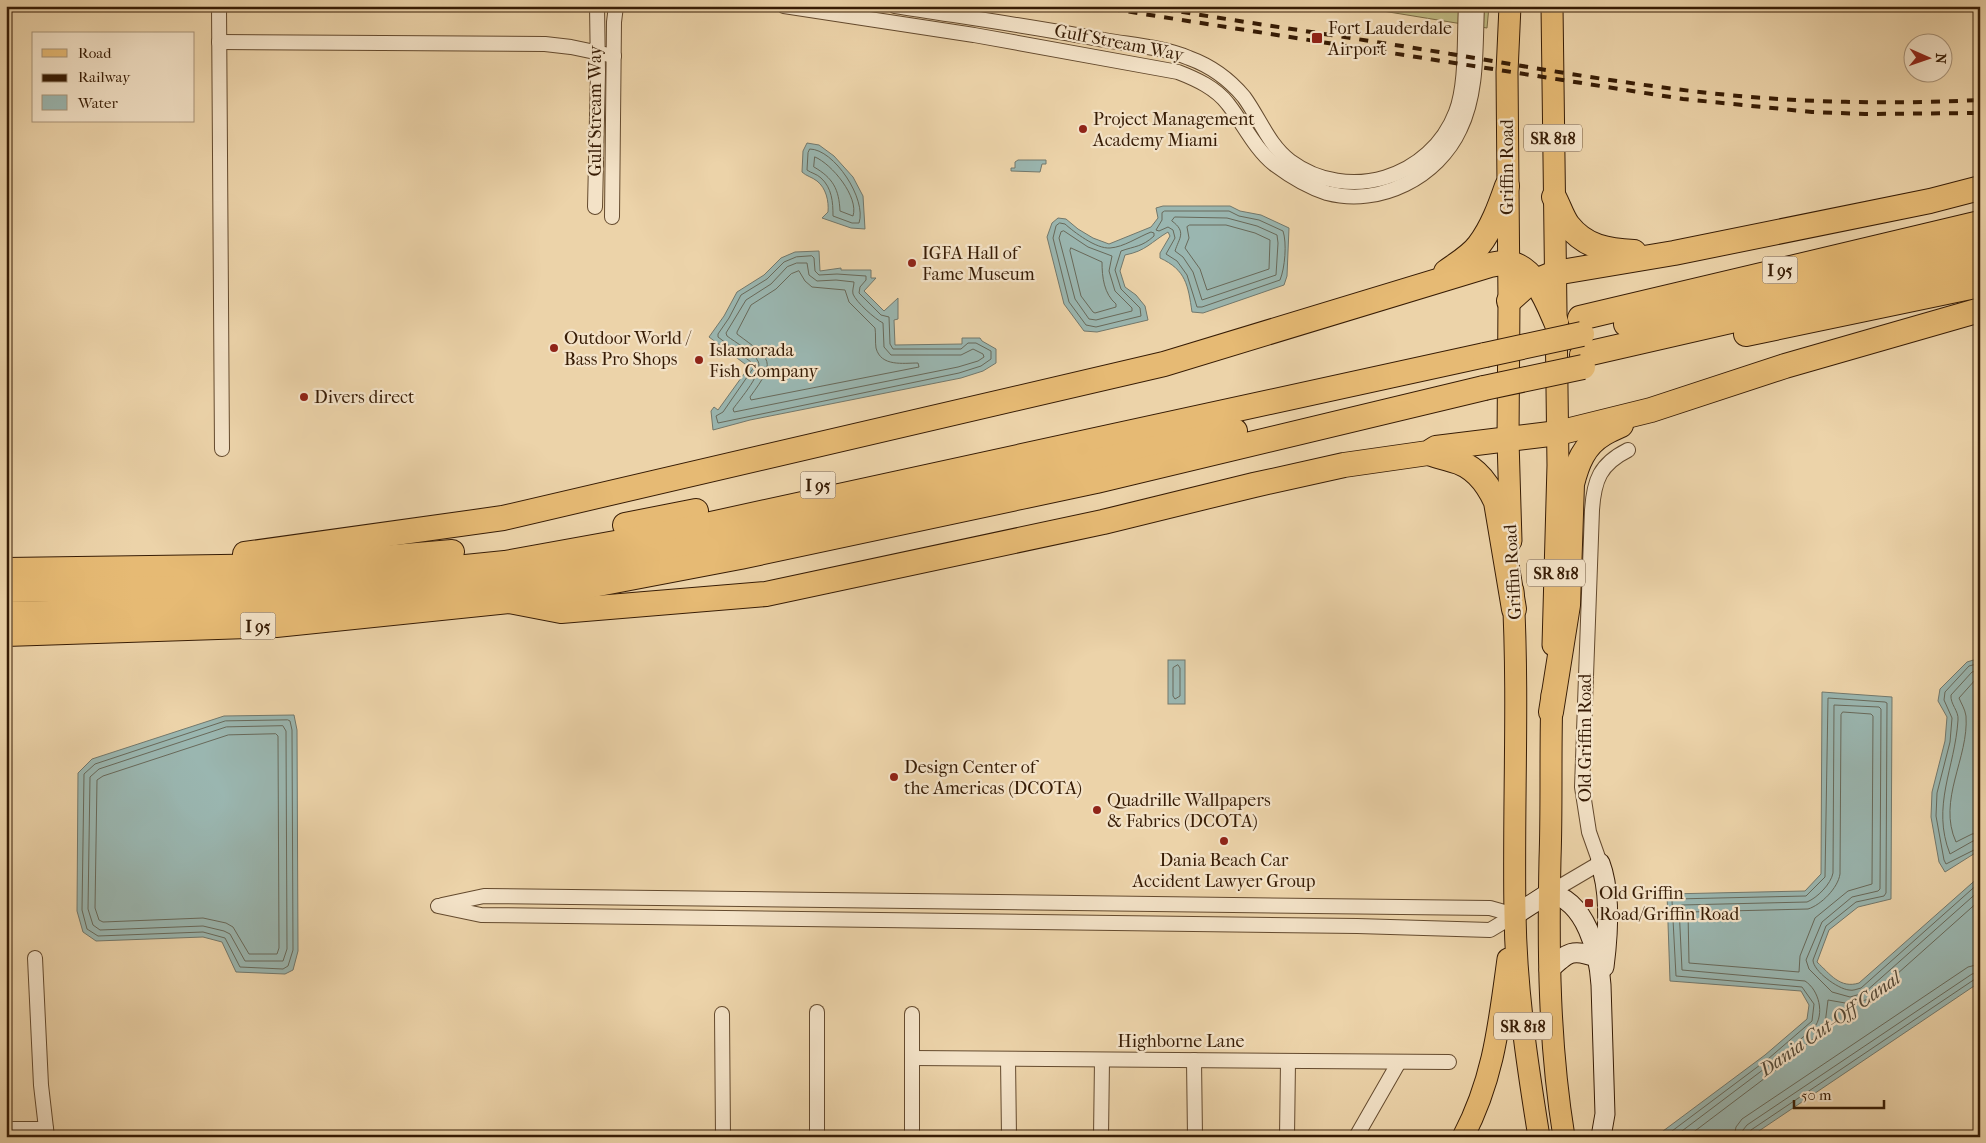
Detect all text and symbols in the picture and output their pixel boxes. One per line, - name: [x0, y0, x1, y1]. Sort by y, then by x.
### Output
- place label: Fort Lauderdale Airport: [1327, 18, 1452, 60]
- street label: Gulf Stream Way: [1053, 20, 1187, 66]
- marker: Fort Lauderdale Airport: [1310, 31, 1324, 45]
- legend: [32, 32, 195, 122]
- north arrow: [1904, 32, 1954, 82]
- text: Road: [78, 44, 112, 62]
- street label: Gulf Stream Way: [585, 44, 606, 177]
- text: N: [1932, 53, 1949, 64]
- text: Railway: [78, 68, 131, 86]
- text: Water: [77, 94, 118, 112]
- place label: Project Management Academy Miami: [1092, 109, 1255, 151]
- street label: Griffin Road: [1497, 119, 1518, 215]
- marker: Project Management Academy Miami: [1077, 123, 1089, 135]
- road number: SR 818: [1524, 125, 1582, 152]
- place label: IGFA Hall of Fame Museum: [922, 243, 1035, 285]
- road number: I 95: [1762, 256, 1798, 284]
- marker: IGFA Hall of Fame Museum: [906, 257, 918, 269]
- place label: Outdoor World / Bass Pro Shops: [564, 328, 692, 370]
- place label: Islamorada Fish Company: [709, 340, 820, 382]
- marker: Outdoor World / Bass Pro Shops: [548, 342, 560, 354]
- marker: Islamorada Fish Company: [693, 354, 705, 366]
- place label: Divers direct: [314, 387, 415, 408]
- marker: Divers direct: [298, 391, 310, 403]
- road number: I 95: [800, 472, 836, 498]
- street label: Griffin Road: [1500, 523, 1526, 620]
- road number: SR 818: [1527, 560, 1585, 586]
- road number: I 95: [240, 612, 276, 640]
- street label: Old Griffin Road: [1575, 674, 1596, 802]
- place label: Design Center of the Americas (DCOTA): [904, 757, 1082, 799]
- marker: Design Center of the Americas (DCOTA): [888, 771, 900, 783]
- place label: Quadrille Wallpapers & Fabrics (DCOTA): [1107, 790, 1271, 832]
- marker: Quadrille Wallpapers & Fabrics (DCOTA): [1091, 804, 1103, 816]
- marker: Dania Beach Car Accident Lawyer Group: [1218, 835, 1230, 847]
- place label: Dania Beach Car Accident Lawyer Group: [1131, 850, 1316, 892]
- place label: Old Griffin Road/Griffin Road: [1599, 883, 1739, 925]
- marker: Old Griffin Road/Griffin Road: [1583, 897, 1595, 909]
- water label: Dania Cut-Off Canal: [1754, 966, 1907, 1082]
- road number: SR 818: [1494, 1012, 1552, 1040]
- street label: Highborne Lane: [1118, 1031, 1245, 1052]
- scale bar: [1794, 1078, 1884, 1110]
- text: 50 m: [1801, 1086, 1832, 1104]

